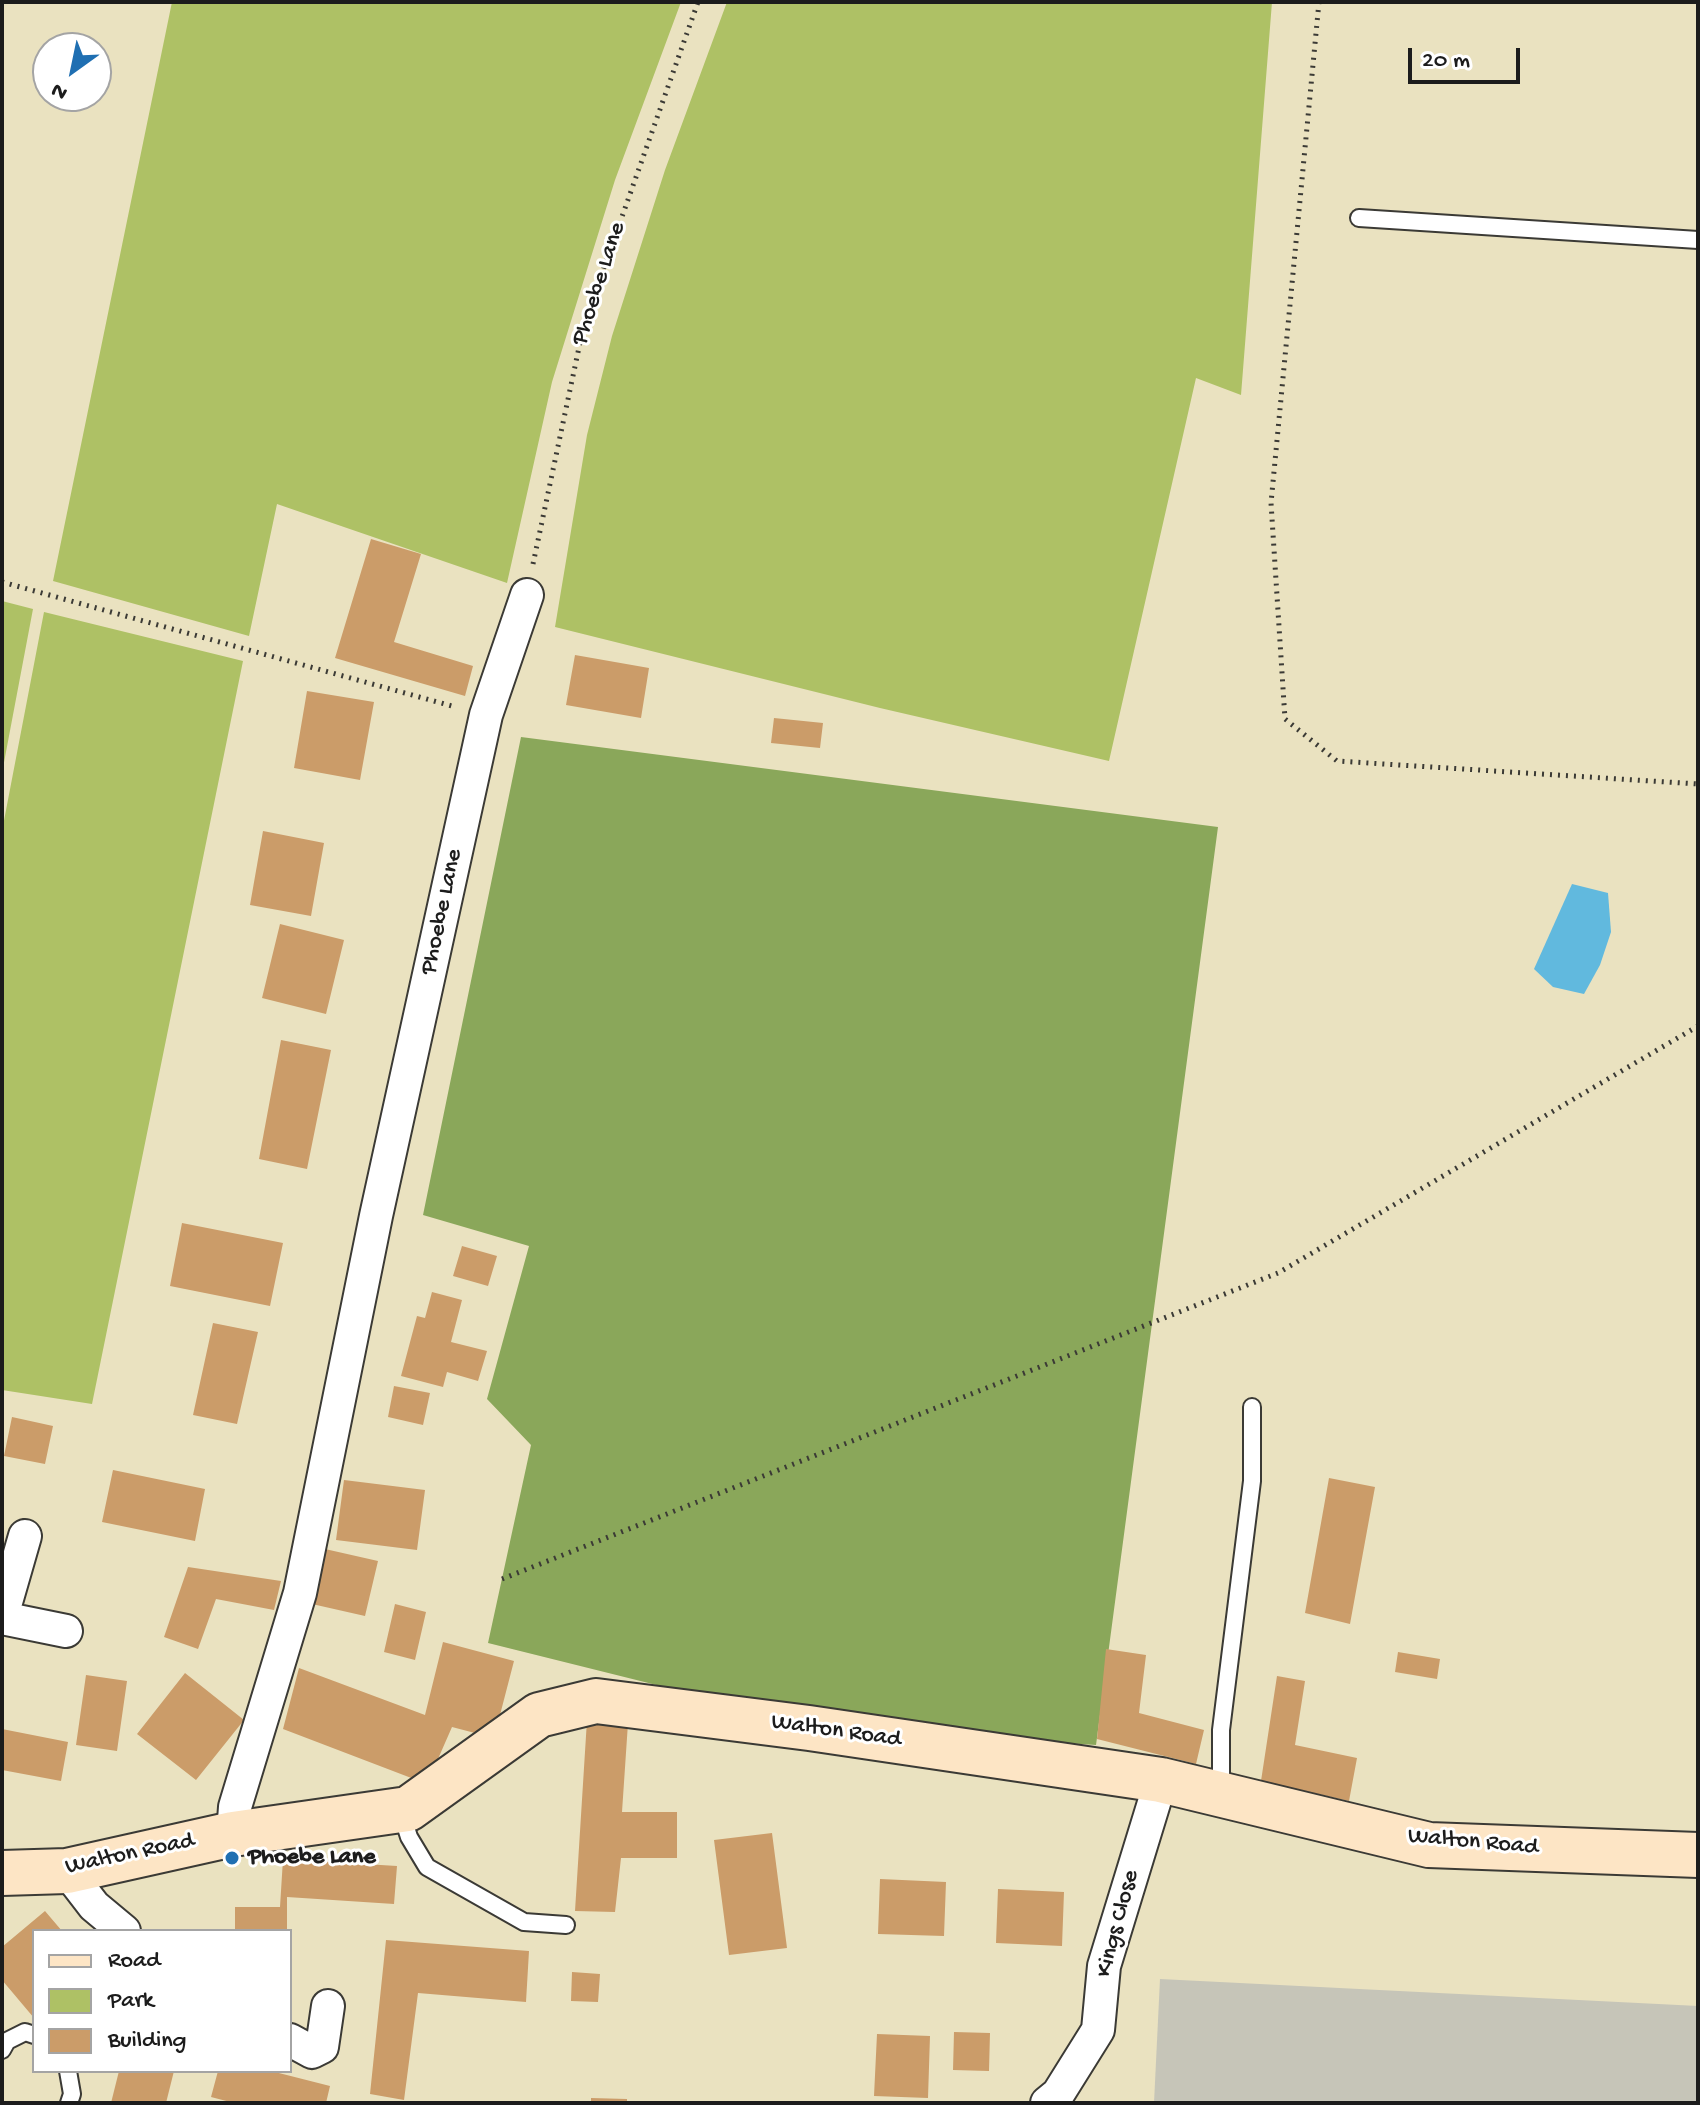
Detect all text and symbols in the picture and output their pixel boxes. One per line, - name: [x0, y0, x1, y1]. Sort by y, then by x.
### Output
- north arrow: [32, 32, 112, 112]
- scale bar: [1412, 32, 1524, 82]
- text: 20 m: [1422, 47, 1470, 76]
- text: N: [47, 76, 73, 105]
- street label: Phoebe Lane: [567, 219, 633, 349]
- street label: Phoebe Lane: [416, 847, 470, 977]
- street label: Walton Road: [769, 1709, 903, 1755]
- street label: Walton Road: [1407, 1823, 1539, 1863]
- street label: Walton Road: [63, 1827, 197, 1883]
- place label: Phoebe Lane: [248, 1844, 376, 1872]
- marker: Phoebe Lane: [223, 1849, 241, 1867]
- street label: Kings Close: [1091, 1867, 1147, 1981]
- legend: [32, 1929, 292, 2073]
- text: Road: [108, 1947, 160, 1976]
- text: Park: [108, 1987, 154, 2016]
- text: Building: [108, 2027, 186, 2056]

